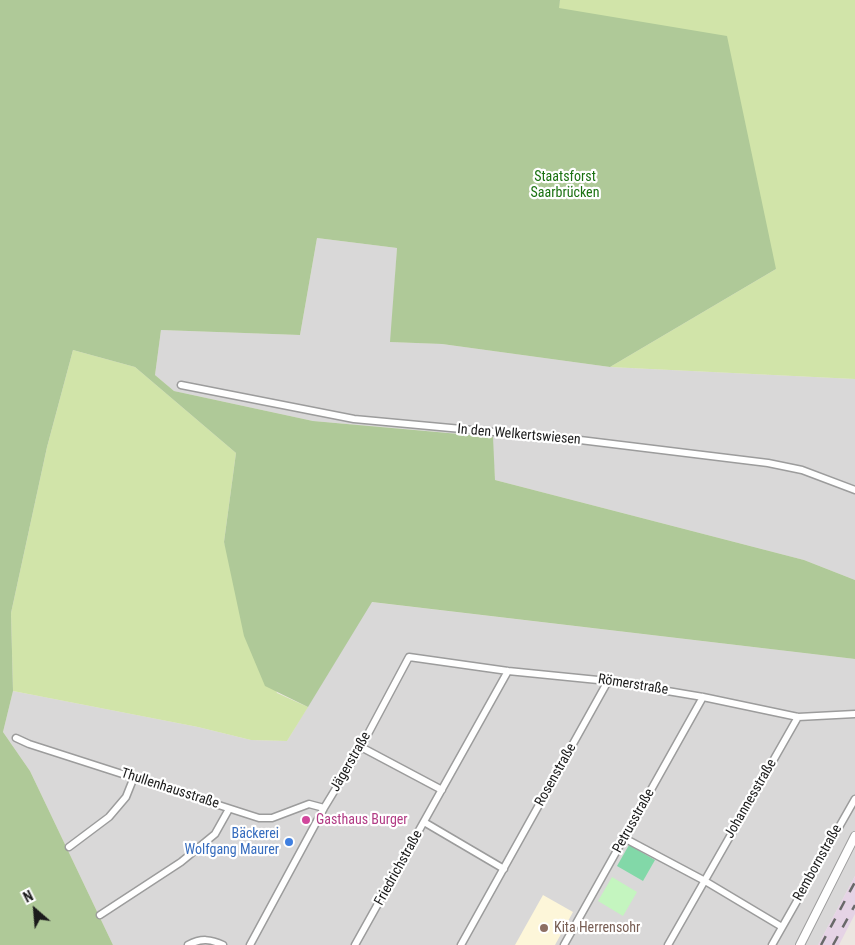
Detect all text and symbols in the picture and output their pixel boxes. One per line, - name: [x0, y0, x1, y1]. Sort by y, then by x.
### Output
- park label: Staatsforst Saarbrücken: [531, 169, 599, 202]
- street label: In den Welkertswiesen: [457, 421, 581, 449]
- street label: Römerstraße: [597, 671, 669, 699]
- street label: Jägerstraße: [327, 729, 375, 795]
- street label: Rosenstraße: [532, 741, 580, 809]
- street label: Johannesstraße: [722, 756, 780, 842]
- street label: Thullenhausstraße: [119, 765, 221, 813]
- street label: Petrusstraße: [609, 786, 659, 856]
- place label: Gasthaus Burger: [316, 812, 408, 828]
- marker: Gasthaus Burger: [300, 814, 312, 826]
- street label: Rembornstraße: [790, 822, 846, 904]
- place label: Bäckerei Wolfgang Maurer: [185, 826, 279, 859]
- street label: Friedrichstraße: [371, 827, 427, 909]
- marker: Bäckerei Wolfgang Maurer: [283, 836, 295, 848]
- north arrow: [10, 885, 60, 935]
- text: N: [21, 888, 36, 906]
- place label: Kita Herrensohr: [554, 920, 640, 936]
- marker: Kita Herrensohr: [538, 922, 550, 934]

